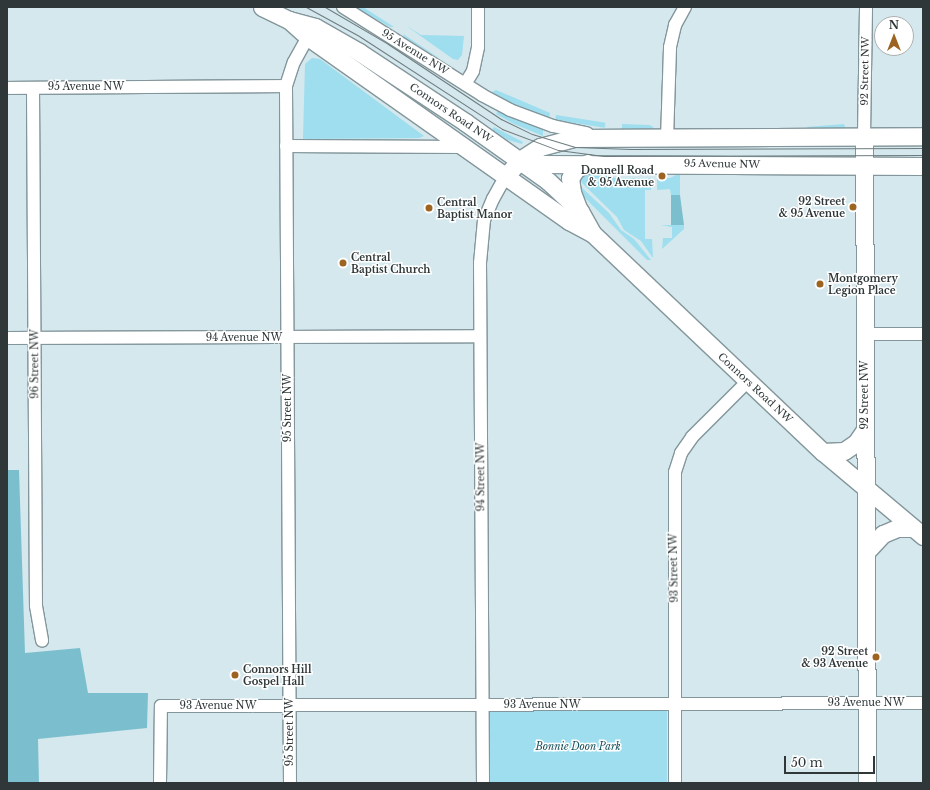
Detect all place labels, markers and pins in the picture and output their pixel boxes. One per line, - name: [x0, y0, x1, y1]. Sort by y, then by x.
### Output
- place label: Donnell Road & 95 Avenue: [581, 164, 654, 188]
- marker: Donnell Road & 95 Avenue: [657, 171, 667, 181]
- place label: 92 Street & 95 Avenue: [778, 195, 845, 218]
- place label: Central Baptist Manor: [437, 196, 512, 220]
- marker: 92 Street & 95 Avenue: [848, 202, 858, 212]
- marker: Central Baptist Manor: [424, 203, 434, 213]
- place label: Central Baptist Church: [351, 251, 430, 274]
- marker: Central Baptist Church: [338, 258, 348, 268]
- place label: Montgomery Legion Place: [828, 272, 898, 296]
- marker: Montgomery Legion Place: [815, 279, 825, 289]
- place label: 92 Street & 93 Avenue: [801, 645, 868, 668]
- marker: 92 Street & 93 Avenue: [871, 652, 881, 662]
- place label: Connors Hill Gospel Hall: [243, 663, 311, 686]
- marker: Connors Hill Gospel Hall: [230, 670, 240, 680]

